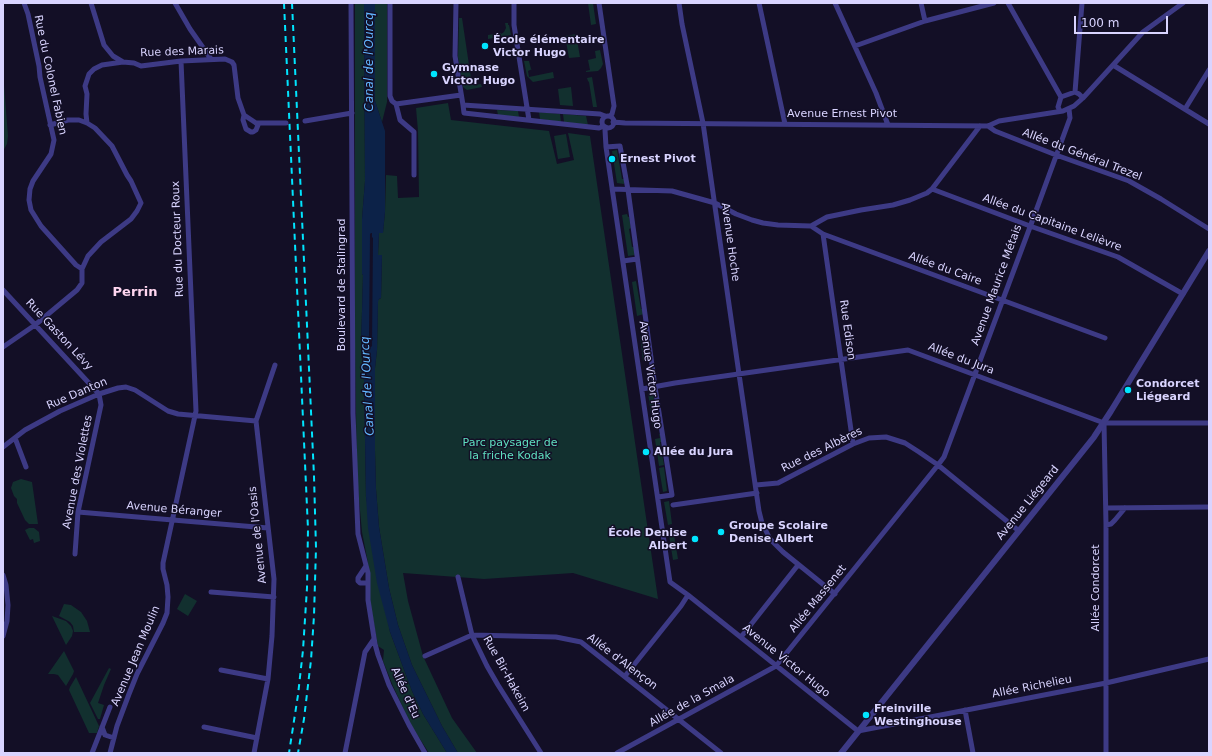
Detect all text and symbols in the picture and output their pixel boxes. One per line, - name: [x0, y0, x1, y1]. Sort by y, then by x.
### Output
- scale bar: [1076, 8, 1170, 34]
- water label: Canal de l'Ourcq: [363, 12, 377, 112]
- street label: Rue du Colonel Fabien: [31, 14, 69, 136]
- text: 100 m: [1081, 16, 1119, 30]
- place label: École élémentaire Victor Hugo: [493, 33, 604, 59]
- marker: École élémentaire Victor Hugo: [480, 41, 490, 51]
- street label: Rue des Marais: [140, 44, 224, 60]
- place label: Gymnase Victor Hugo: [442, 61, 515, 87]
- marker: Gymnase Victor Hugo: [429, 69, 439, 79]
- street label: Avenue Ernest Pivot: [787, 107, 897, 121]
- street label: Allée du Général Trezel: [1020, 126, 1144, 184]
- place label: Ernest Pivot: [620, 152, 696, 166]
- marker: Ernest Pivot: [607, 154, 617, 164]
- street label: Rue du Docteur Roux: [169, 181, 187, 297]
- street label: Allée du Capitaine Lelièvre: [981, 192, 1123, 254]
- street label: Avenue Hoche: [718, 202, 742, 282]
- street label: Boulevard de Stalingrad: [335, 219, 349, 351]
- street label: Avenue Maurice Métais: [969, 223, 1025, 347]
- street label: Allée du Caire: [907, 250, 983, 288]
- district label: Perrin: [113, 285, 157, 301]
- street label: Rue Gaston Lévy: [23, 297, 95, 373]
- street label: Rue Edison: [836, 299, 858, 361]
- street label: Avenue Victor Hugo: [636, 320, 664, 430]
- water label: Canal de l'Ourcq: [358, 336, 378, 436]
- street label: Allée du Jura: [926, 340, 996, 378]
- street label: Rue Danton: [45, 375, 109, 413]
- place label: Condorcet Liégeard: [1136, 377, 1200, 403]
- marker: Condorcet Liégeard: [1123, 385, 1133, 395]
- street label: Avenue des Violettes: [61, 414, 95, 530]
- street label: Rue des Albères: [779, 425, 865, 475]
- park label: Parc paysager de la friche Kodak: [463, 436, 557, 462]
- place label: Allée du Jura: [654, 445, 733, 459]
- marker: Allée du Jura: [641, 447, 651, 457]
- street label: Avenue Liégeard: [994, 463, 1062, 543]
- street label: Avenue de l'Oasis: [246, 486, 270, 584]
- street label: Avenue Béranger: [126, 499, 222, 521]
- place label: Groupe Scolaire Denise Albert: [729, 519, 828, 545]
- place label: École Denise Albert: [608, 526, 687, 552]
- marker: Groupe Scolaire Denise Albert: [716, 527, 726, 537]
- marker: École Denise Albert: [690, 534, 700, 544]
- street label: Allée Condorcet: [1089, 544, 1103, 632]
- street label: Allée Massenet: [787, 563, 849, 635]
- street label: Avenue Jean Moulin: [109, 604, 163, 708]
- street label: Avenue Victor Hugo: [740, 622, 832, 700]
- street label: Allée d'Alençon: [584, 631, 660, 693]
- street label: Rue Bir-Hakeim: [480, 634, 532, 714]
- street label: Allée d'Eu: [388, 665, 422, 721]
- street label: Allée de la Smala: [647, 672, 737, 730]
- street label: Allée Richelieu: [991, 673, 1073, 701]
- place label: Freinville Westinghouse: [874, 702, 962, 728]
- marker: Freinville Westinghouse: [861, 710, 871, 720]

